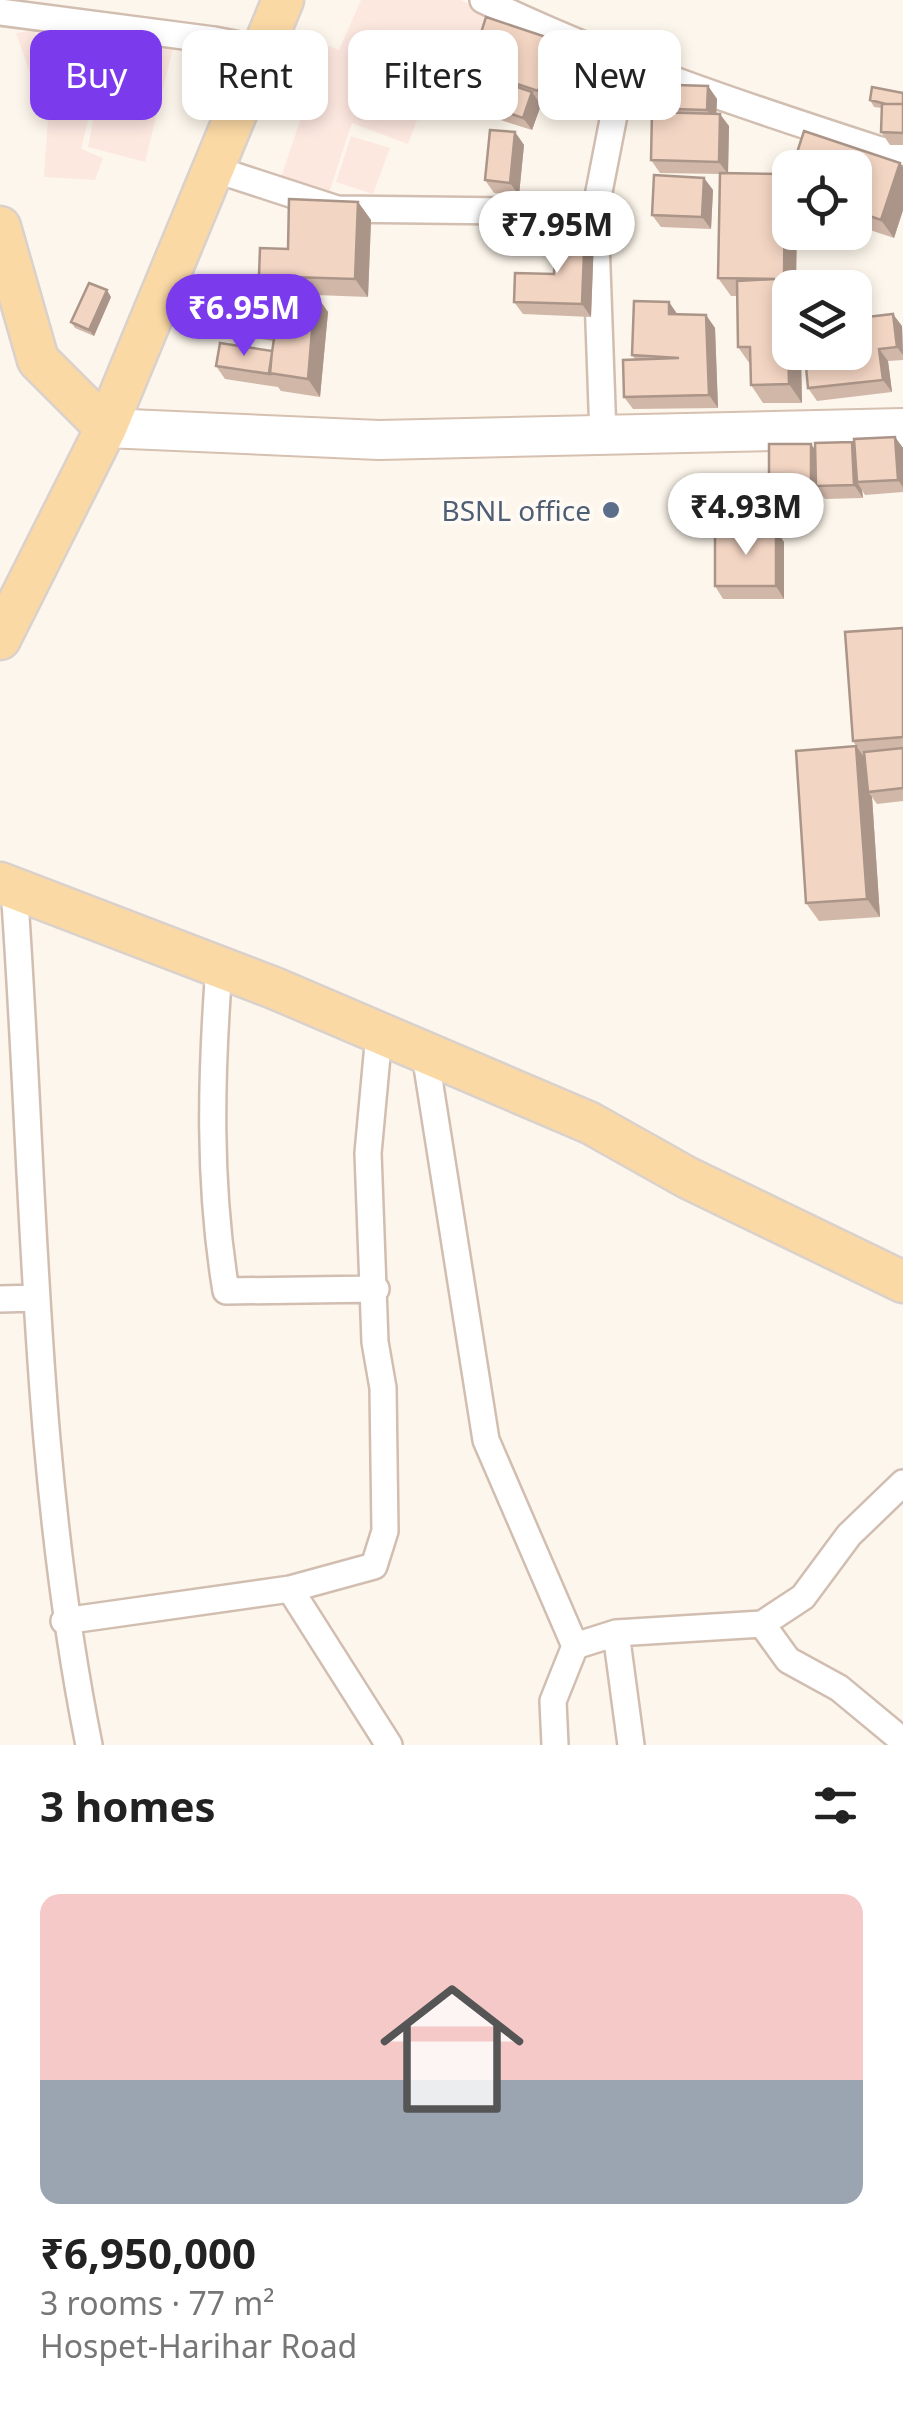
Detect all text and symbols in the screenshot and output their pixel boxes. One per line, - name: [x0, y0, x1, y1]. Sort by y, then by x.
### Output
- chip: Buy: [30, 30, 162, 120]
- chip: Rent: [182, 30, 328, 120]
- chip: Filters: [348, 30, 518, 120]
- chip: New: [538, 30, 681, 120]
- map controls: [772, 150, 872, 370]
- button: locate: [772, 150, 872, 250]
- pin: ₹7.95M: [476, 191, 638, 276]
- text: ₹7.95M: [501, 202, 613, 245]
- button: layers: [772, 270, 872, 370]
- pin: ₹6.95M: [163, 274, 325, 359]
- text: ₹6.95M: [188, 285, 300, 328]
- pin: ₹4.93M: [665, 473, 827, 558]
- text: ₹4.93M: [690, 484, 802, 527]
- place label: BSNL office: [442, 491, 591, 529]
- marker: BSNL office: [600, 499, 622, 521]
- text: 3 homes: [40, 1777, 216, 1834]
- icon: filters: [808, 1778, 863, 1833]
- icon: home: [362, 1959, 542, 2139]
- text: ₹6,950,000: [40, 2224, 256, 2281]
- text: 3 rooms · 77 m²: [40, 2281, 274, 2324]
- text: Hospet-Harihar Road: [40, 2324, 357, 2367]

